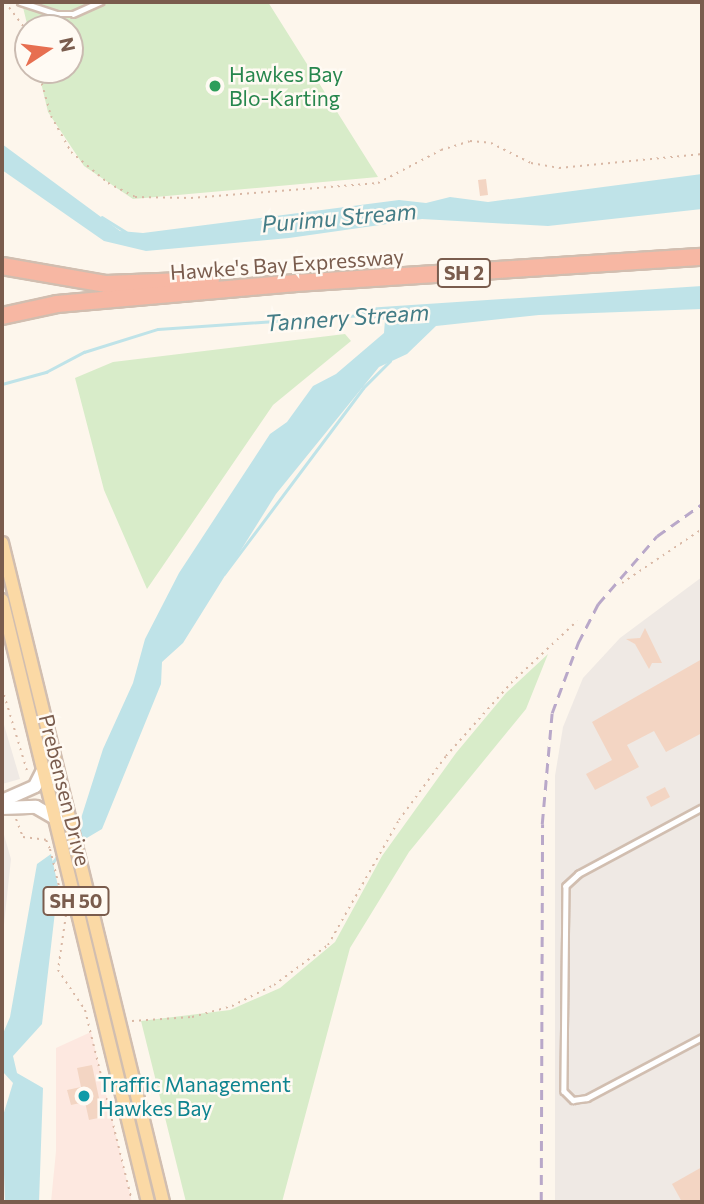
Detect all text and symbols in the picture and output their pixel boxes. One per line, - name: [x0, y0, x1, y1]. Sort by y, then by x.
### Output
- north arrow: [14, 14, 84, 84]
- text: N: [55, 35, 81, 54]
- place label: Hawkes Bay Blo-Karting: [229, 61, 343, 111]
- marker: Hawkes Bay Blo-Karting: [207, 78, 223, 94]
- water label: Purimu Stream: [260, 196, 418, 238]
- street label: Hawke's Bay Expressway: [169, 243, 405, 285]
- road number: SH 2: [436, 258, 492, 288]
- water label: Tannery Stream: [264, 297, 430, 337]
- street label: Prebensen Drive: [34, 712, 96, 868]
- road number: SH 50: [41, 886, 111, 917]
- place label: Traffic Management Hawkes Bay: [98, 1071, 291, 1121]
- marker: Traffic Management Hawkes Bay: [76, 1088, 92, 1104]

